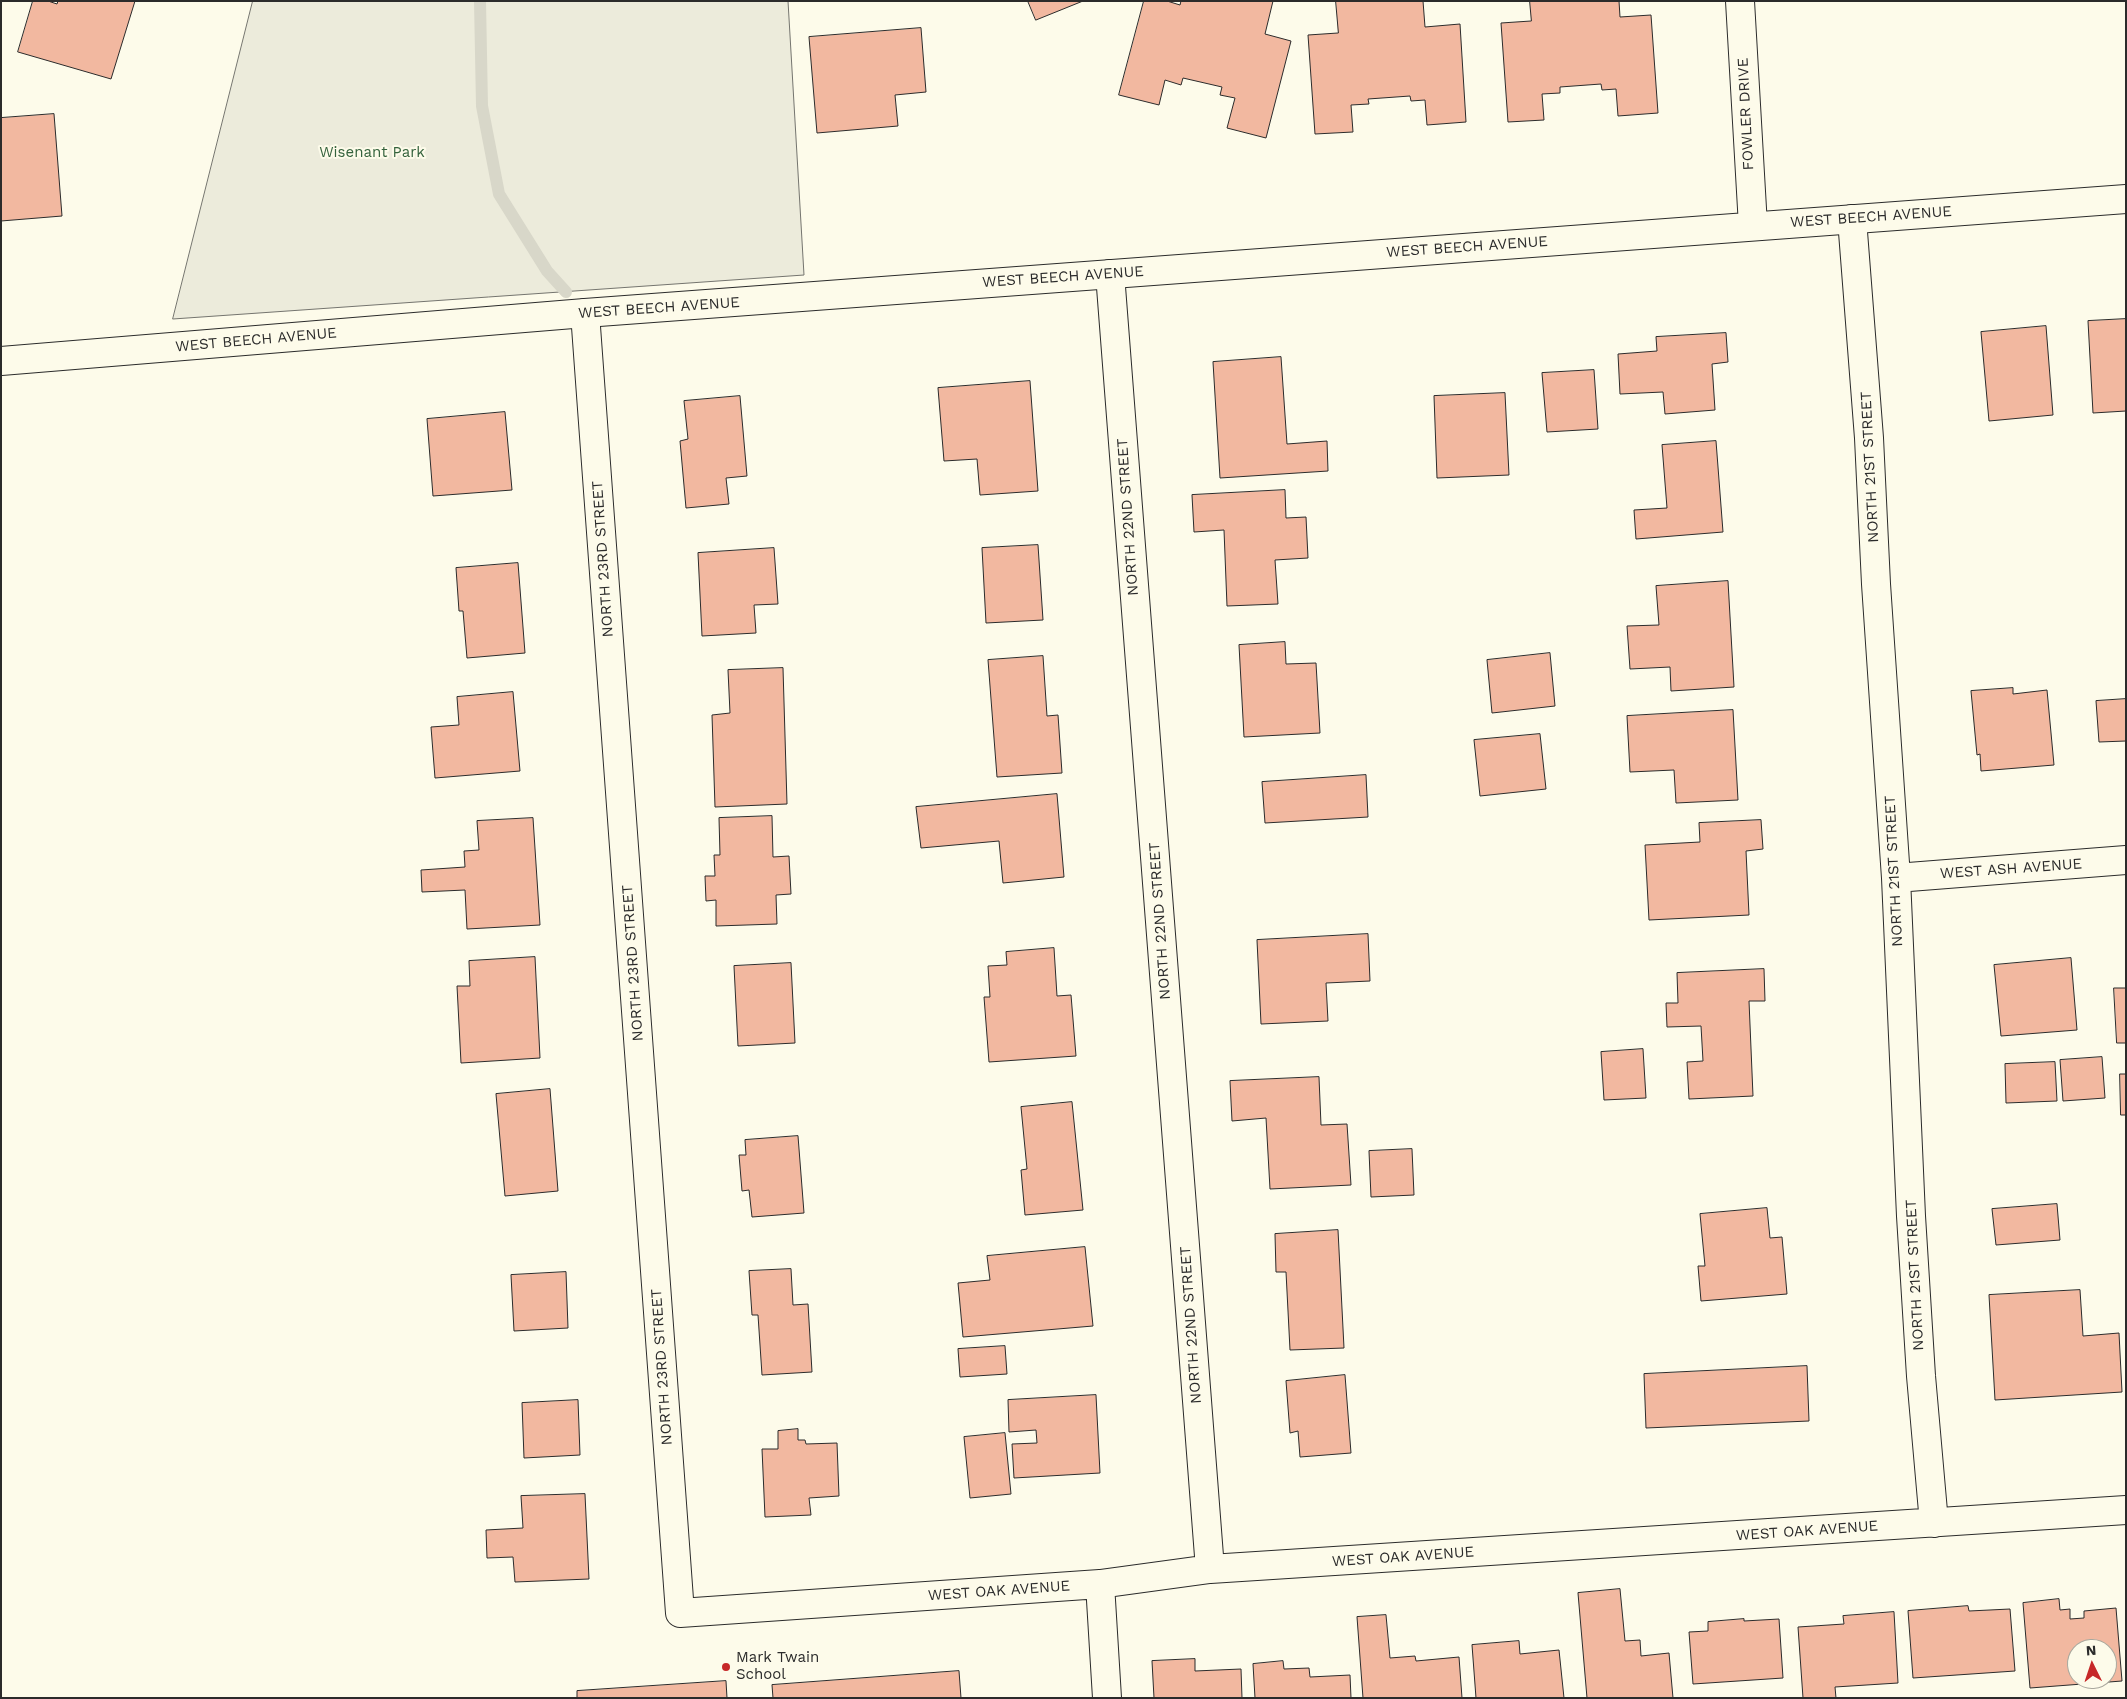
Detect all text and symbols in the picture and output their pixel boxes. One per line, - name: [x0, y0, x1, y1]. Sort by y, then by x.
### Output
- street label: FOWLER DRIVE: [1734, 57, 1758, 171]
- park label: Wisenant Park: [319, 144, 425, 162]
- street label: WEST BEECH AVENUE: [1790, 202, 1952, 232]
- street label: WEST BEECH AVENUE: [1386, 232, 1548, 262]
- street label: WEST BEECH AVENUE: [982, 262, 1144, 292]
- street label: WEST BEECH AVENUE: [578, 293, 740, 323]
- street label: WEST BEECH AVENUE: [175, 324, 337, 356]
- street label: NORTH 21ST STREET: [1857, 391, 1883, 543]
- street label: NORTH 22ND STREET: [1114, 438, 1142, 596]
- street label: NORTH 23RD STREET: [589, 480, 617, 638]
- street label: NORTH 21ST STREET: [1881, 795, 1907, 947]
- street label: NORTH 22ND STREET: [1146, 842, 1174, 1000]
- street label: WEST ASH AVENUE: [1939, 855, 2083, 883]
- street label: NORTH 23RD STREET: [619, 884, 647, 1042]
- street label: NORTH 21ST STREET: [1902, 1199, 1928, 1351]
- street label: NORTH 22ND STREET: [1177, 1246, 1205, 1404]
- street label: NORTH 23RD STREET: [648, 1288, 676, 1446]
- street label: WEST OAK AVENUE: [1735, 1517, 1879, 1545]
- street label: WEST OAK AVENUE: [1331, 1543, 1475, 1571]
- street label: WEST OAK AVENUE: [927, 1577, 1071, 1605]
- north arrow: [2067, 1639, 2117, 1689]
- text: N: [2085, 1642, 2097, 1658]
- place label: Mark Twain School: [736, 1649, 819, 1684]
- marker: Mark Twain School: [720, 1661, 732, 1673]

